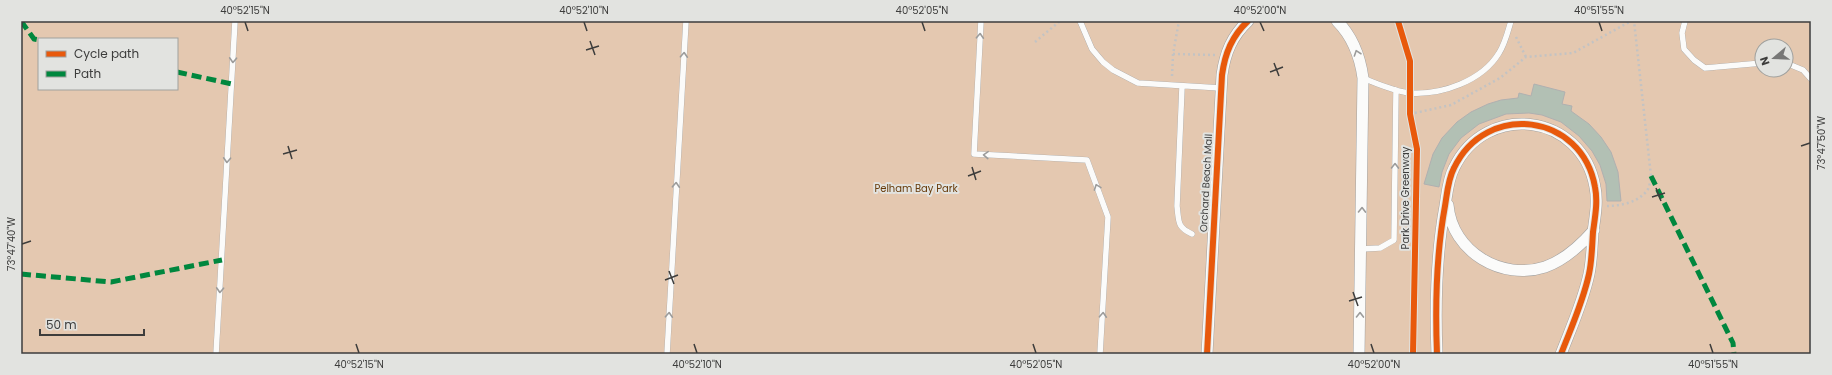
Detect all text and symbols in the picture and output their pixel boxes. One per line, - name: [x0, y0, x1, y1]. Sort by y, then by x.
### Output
- text: 40°52'15"N: [220, 3, 270, 18]
- text: 40°52'10"N: [559, 3, 609, 18]
- text: 40°52'05"N: [896, 3, 948, 18]
- text: 40°52'00"N: [1234, 3, 1286, 18]
- text: 40°51'55"N: [1574, 3, 1624, 18]
- one-way arrow: [976, 33, 984, 39]
- legend: [38, 38, 178, 90]
- north arrow: [1754, 38, 1794, 78]
- text: Cycle path: [74, 45, 139, 62]
- one-way arrow: [1353, 49, 1362, 56]
- one-way arrow: [679, 52, 688, 58]
- text: N: [1756, 55, 1773, 68]
- one-way arrow: [228, 57, 237, 63]
- text: Path: [74, 65, 101, 82]
- text: 73°47'50"W: [1814, 116, 1829, 170]
- street label: Orchard Beach Mall: [1196, 133, 1216, 233]
- street label: Park Drive Greenway: [1398, 146, 1413, 249]
- one-way arrow: [983, 150, 989, 159]
- one-way arrow: [223, 157, 232, 163]
- one-way arrow: [1391, 163, 1399, 169]
- park label: Pelham Bay Park: [874, 181, 958, 196]
- one-way arrow: [672, 182, 681, 188]
- one-way arrow: [1093, 184, 1101, 191]
- one-way arrow: [1358, 207, 1366, 213]
- text: 73°47'40"W: [4, 217, 19, 271]
- one-way arrow: [216, 287, 225, 293]
- scale bar: [40, 311, 144, 337]
- one-way arrow: [665, 312, 674, 318]
- one-way arrow: [1098, 312, 1107, 318]
- one-way arrow: [1356, 312, 1364, 318]
- text: 50 m: [46, 316, 77, 333]
- text: 40°52'15"N: [334, 357, 384, 372]
- text: 40°52'10"N: [672, 357, 722, 372]
- text: 40°52'05"N: [1010, 357, 1062, 372]
- text: 40°52'00"N: [1348, 357, 1400, 372]
- text: 40°51'55"N: [1688, 357, 1738, 372]

